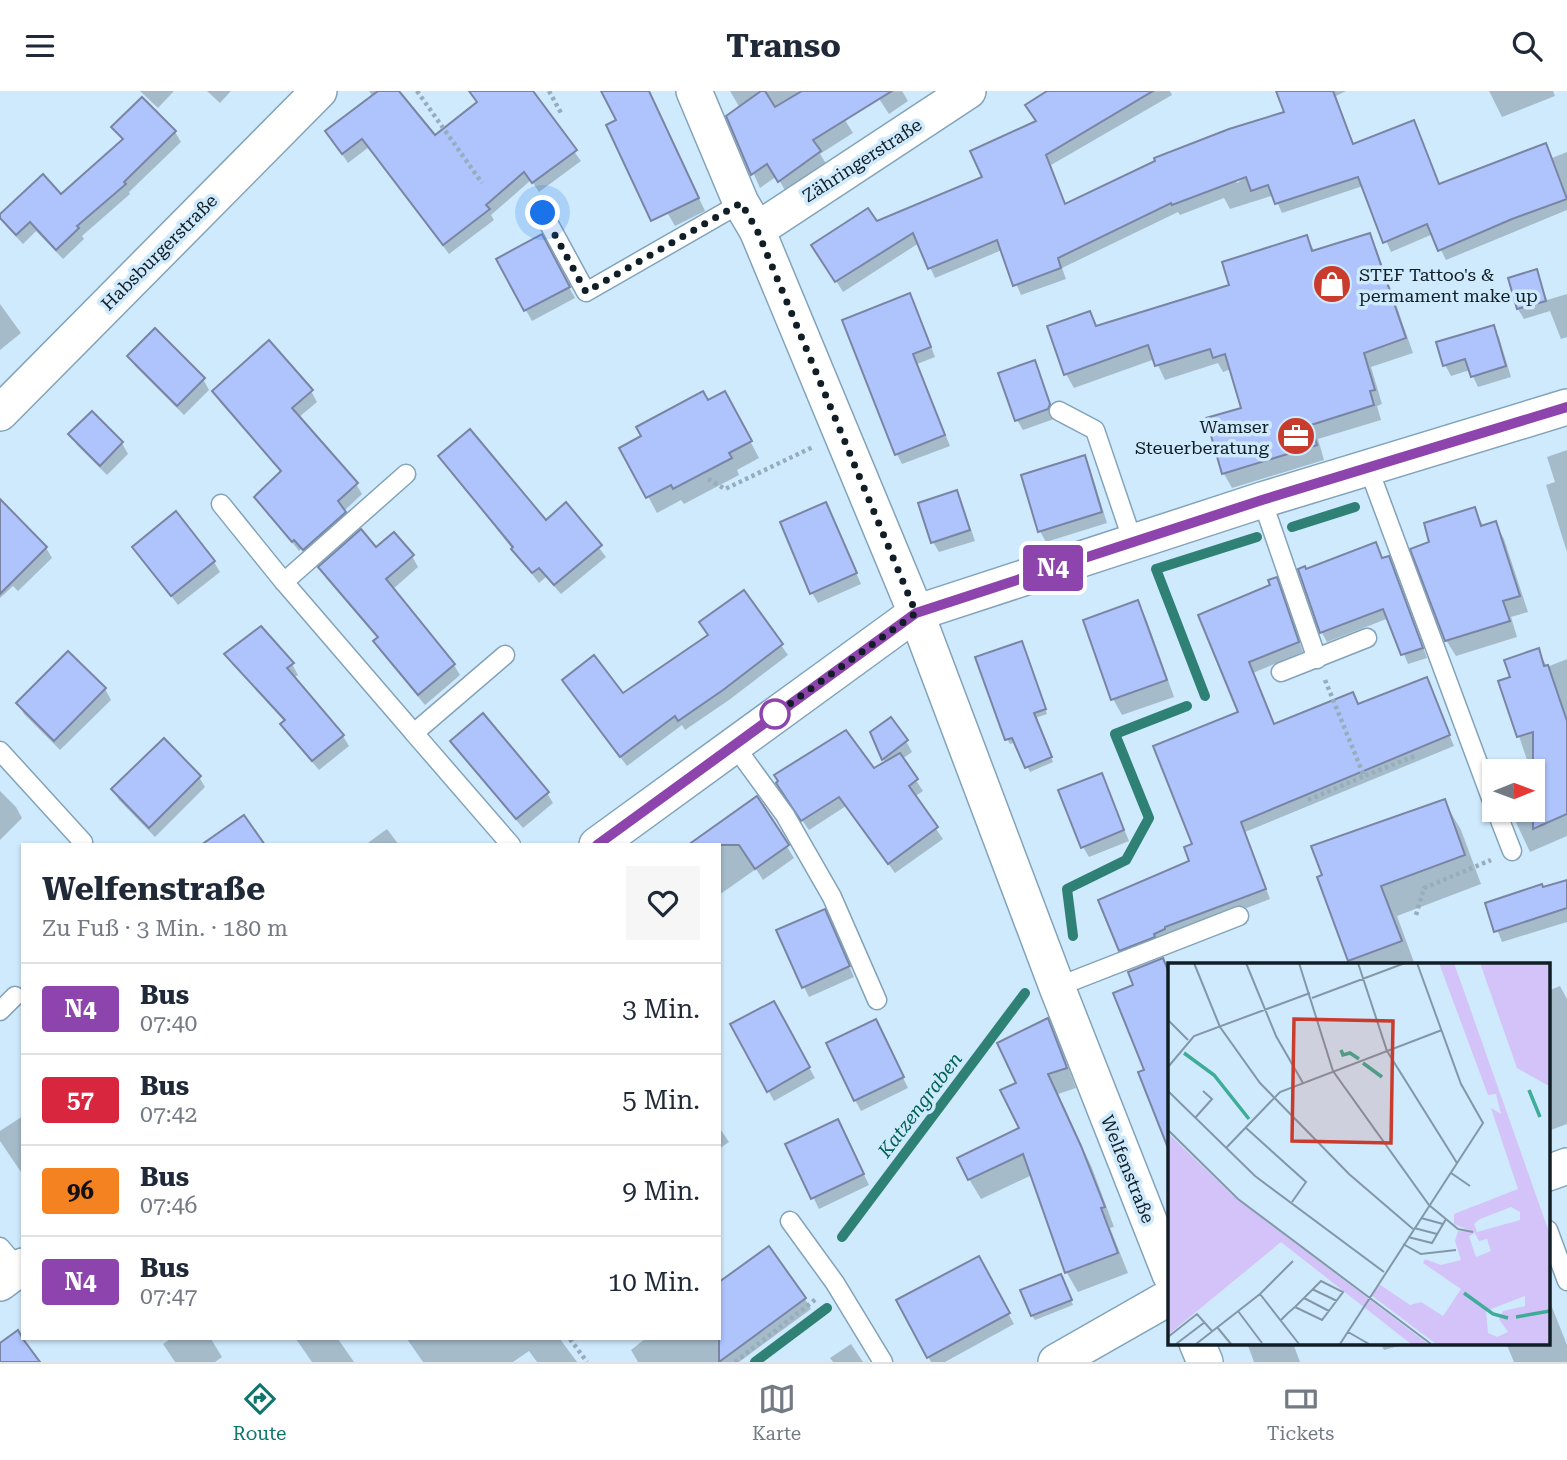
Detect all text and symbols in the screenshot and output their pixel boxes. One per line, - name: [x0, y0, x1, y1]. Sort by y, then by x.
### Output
- icon: menu: [21, 27, 59, 65]
- text: Transo: [726, 27, 841, 65]
- icon: search: [1508, 27, 1546, 65]
- street label: Zähringerstraße: [798, 114, 926, 206]
- street label: Habsburgerstraße: [97, 190, 221, 314]
- your location: [525, 195, 560, 230]
- shop icon: STEF Tattoo's & permament make up: [1311, 263, 1353, 305]
- place label: STEF Tattoo's & permament make up: [1359, 264, 1538, 306]
- office icon: Wamser Steuerberatung: [1275, 415, 1317, 457]
- place label: Wamser Steuerberatung: [1135, 416, 1270, 458]
- line badge: N4: [1021, 545, 1084, 591]
- text: N4: [1037, 554, 1069, 582]
- unlabelled marker: [760, 699, 790, 729]
- north arrow: [1482, 759, 1545, 823]
- map controls: [1482, 759, 1545, 822]
- button: heart: [626, 866, 700, 940]
- text: Welfenstraße: [42, 869, 265, 908]
- text: Zu Fuß · 3 Min. · 180 m: [42, 915, 288, 942]
- inset map: [1168, 963, 1550, 1345]
- text: Bus: [140, 980, 189, 1010]
- text: 3 Min.: [622, 994, 700, 1024]
- text: N4: [65, 995, 96, 1023]
- text: 07:40: [140, 1010, 197, 1037]
- water label: Katzengraben: [872, 1048, 967, 1163]
- text: Bus: [140, 1071, 189, 1101]
- text: 5 Min.: [622, 1085, 700, 1115]
- text: 57: [67, 1086, 94, 1114]
- text: 07:42: [140, 1101, 197, 1128]
- street label: Welfenstraße: [1097, 1112, 1159, 1226]
- text: Bus: [140, 1162, 189, 1192]
- text: 9 Min.: [622, 1176, 700, 1206]
- text: 96: [67, 1177, 94, 1205]
- text: 07:46: [140, 1192, 197, 1219]
- text: Bus: [140, 1253, 189, 1283]
- text: 10 Min.: [608, 1267, 700, 1297]
- text: N4: [65, 1268, 96, 1296]
- text: 07:47: [140, 1283, 197, 1310]
- tab: Route: [233, 1380, 287, 1445]
- tab: Karte: [752, 1380, 801, 1445]
- tab: Tickets: [1267, 1380, 1334, 1445]

